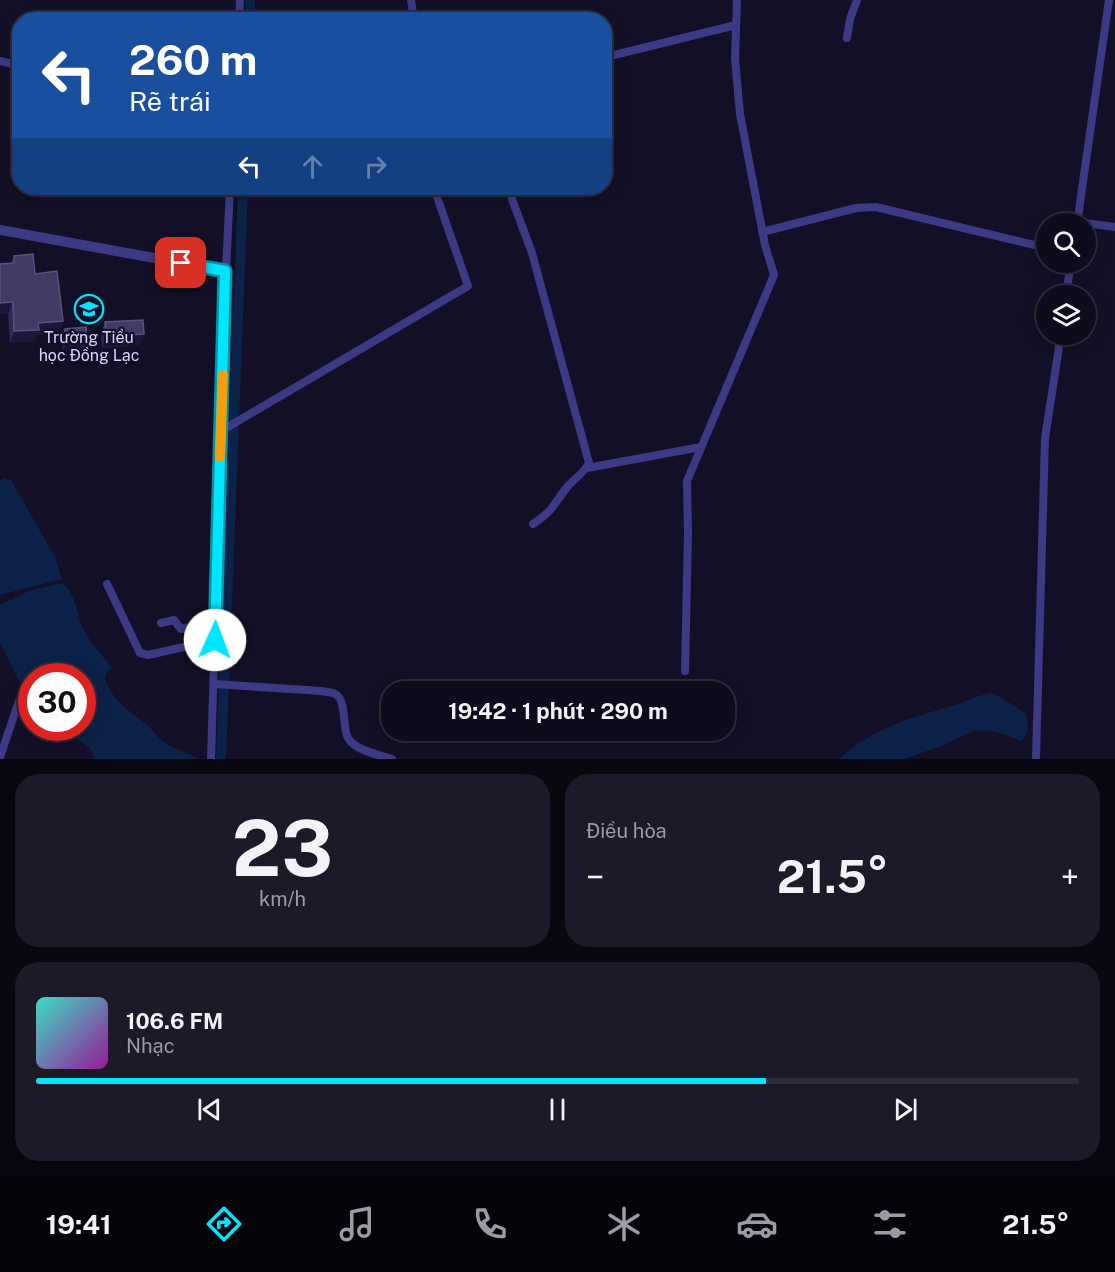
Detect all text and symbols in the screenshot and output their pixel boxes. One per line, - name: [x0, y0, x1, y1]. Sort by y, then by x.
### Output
- text: 260 m: [129, 35, 257, 84]
- icon: left: [30, 36, 108, 114]
- text: Rẽ trái: [129, 85, 211, 117]
- icon: left: [233, 150, 266, 183]
- icon: ahead: [296, 150, 329, 183]
- icon: right: [359, 150, 392, 183]
- map controls: [1036, 213, 1096, 345]
- button: search: [1036, 213, 1096, 273]
- pin: [155, 237, 206, 288]
- icon: arrive: [164, 246, 197, 279]
- button: layers: [1036, 285, 1096, 345]
- school or university icon: Trường Tiểu học Đồng Lạc: [73, 293, 105, 325]
- place label: Trường Tiểu học Đồng Lạc: [39, 328, 139, 365]
- position arrow: [183, 608, 247, 672]
- speed limit sign: 30: [18, 663, 96, 741]
- text: 19:42 · 1 phút · 290 m: [448, 698, 668, 724]
- text: 23: [232, 802, 333, 894]
- text: Điều hòa: [586, 819, 667, 843]
- text: 21.5°: [777, 850, 888, 903]
- text: −: [586, 858, 604, 896]
- text: +: [1061, 858, 1079, 896]
- text: km/h: [259, 887, 306, 911]
- text: 106.6 FM: [126, 1008, 223, 1034]
- text: Nhạc: [126, 1034, 175, 1058]
- icon: previous: [193, 1093, 226, 1126]
- icon: pause: [541, 1093, 574, 1126]
- icon: next: [889, 1093, 922, 1126]
- icon: directions: [203, 1203, 245, 1245]
- icon: music: [336, 1203, 378, 1245]
- icon: phone: [469, 1203, 511, 1245]
- icon: climate: [603, 1203, 645, 1245]
- icon: car: [736, 1203, 778, 1245]
- icon: filters: [869, 1203, 911, 1245]
- text: 19:41: [46, 1208, 111, 1240]
- text: 21.5°: [1002, 1208, 1069, 1240]

